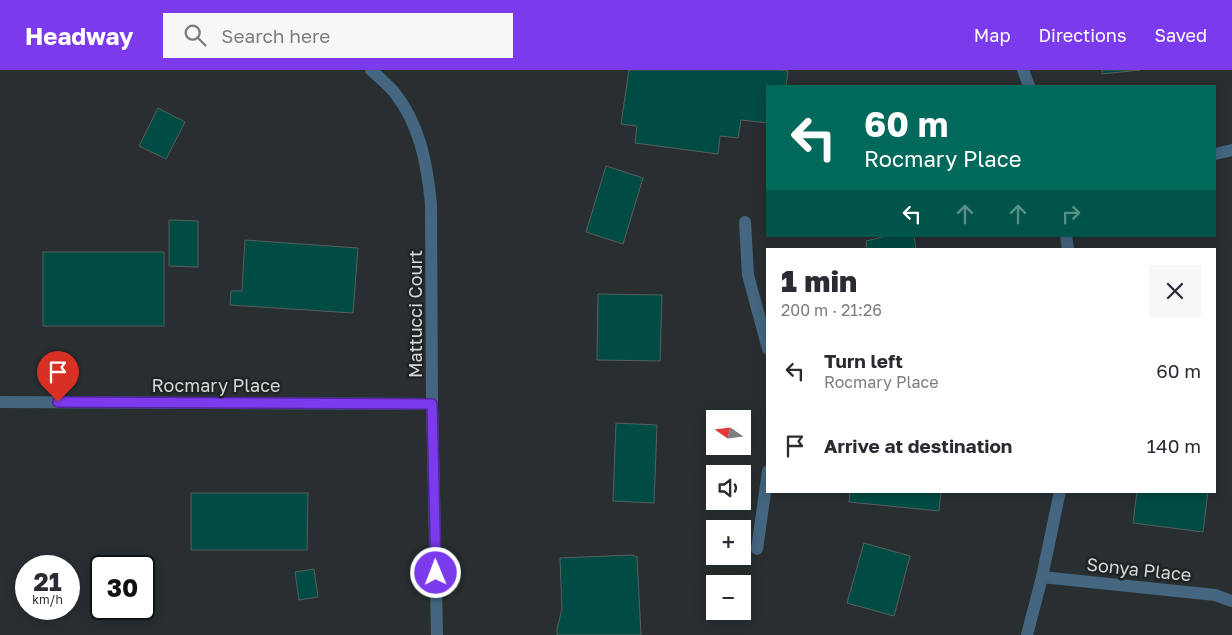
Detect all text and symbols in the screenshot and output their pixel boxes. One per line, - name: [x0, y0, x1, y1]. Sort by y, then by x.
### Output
- search box: [163, 13, 513, 58]
- text: Headway: [25, 21, 133, 50]
- icon: search: [181, 21, 209, 49]
- text: Search here: [221, 24, 330, 47]
- text: Map: [974, 24, 1010, 46]
- text: Directions: [1038, 24, 1126, 46]
- text: Saved: [1154, 24, 1207, 46]
- text: 60 m: [864, 103, 948, 145]
- icon: left: [781, 105, 846, 170]
- text: Rocmary Place: [864, 145, 1022, 172]
- icon: left: [898, 200, 926, 228]
- icon: ahead: [951, 200, 979, 228]
- icon: ahead: [1004, 200, 1032, 228]
- icon: right: [1057, 200, 1085, 228]
- street label: Mattucci Court: [404, 250, 426, 378]
- text: 1 min: [781, 263, 857, 299]
- button: close: [1149, 265, 1201, 317]
- text: 200 m · 21:26: [781, 300, 882, 320]
- text: Turn left: [824, 349, 903, 372]
- pin: [37, 351, 79, 402]
- icon: left: [781, 357, 809, 385]
- icon: arrive: [44, 358, 72, 386]
- text: 60 m: [1156, 359, 1201, 382]
- text: Rocmary Place: [824, 372, 939, 392]
- street label: Rocmary Place: [152, 374, 280, 396]
- north arrow: [706, 410, 751, 455]
- map controls: [706, 410, 751, 620]
- icon: arrive: [781, 432, 809, 460]
- text: Arrive at destination: [824, 434, 1012, 457]
- text: 140 m: [1147, 434, 1201, 457]
- button: sound: [706, 465, 751, 510]
- button: +: [706, 520, 751, 565]
- position arrow: [409, 546, 461, 598]
- street label: Sonya Place: [1086, 553, 1192, 585]
- speed limit sign: 30: [90, 555, 155, 620]
- text: 21: [33, 566, 62, 597]
- button: −: [706, 575, 751, 620]
- text: km/h: [32, 592, 63, 607]

